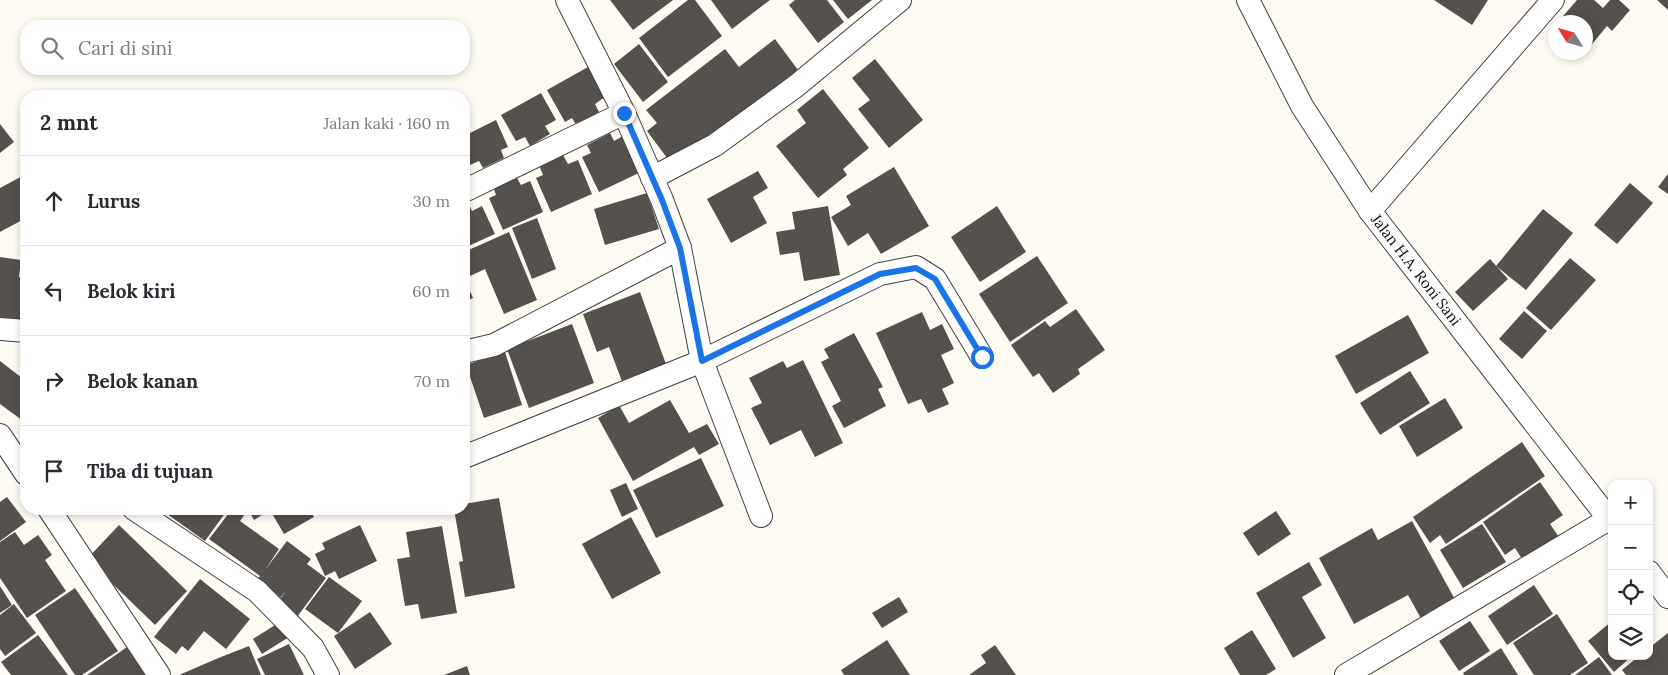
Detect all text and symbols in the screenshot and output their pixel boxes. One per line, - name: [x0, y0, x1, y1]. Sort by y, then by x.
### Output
- north arrow: [1548, 15, 1593, 60]
- search box: [20, 20, 470, 75]
- icon: search: [38, 34, 66, 62]
- text: Cari di sini: [78, 36, 172, 60]
- route end: [613, 102, 636, 125]
- text: 2 mnt: [40, 109, 98, 136]
- text: Jalan kaki · 160 m: [324, 113, 450, 133]
- icon: ahead: [40, 187, 68, 215]
- text: Lurus: [87, 189, 140, 213]
- text: 30 m: [413, 191, 450, 211]
- street label: Jalan H.A. Roni Sani: [1367, 210, 1465, 329]
- icon: left: [40, 277, 68, 305]
- text: Belok kiri: [87, 279, 176, 303]
- text: 60 m: [412, 281, 450, 301]
- route start: [971, 346, 994, 369]
- icon: right: [40, 367, 68, 395]
- text: Belok kanan: [87, 369, 198, 393]
- text: 70 m: [414, 371, 450, 391]
- icon: arrive: [40, 457, 68, 485]
- text: Tiba di tujuan: [87, 459, 213, 483]
- map controls: [1608, 480, 1653, 660]
- button: +: [1608, 480, 1653, 525]
- button: −: [1608, 525, 1653, 570]
- button: locate: [1608, 570, 1653, 615]
- button: layers: [1608, 615, 1653, 660]

